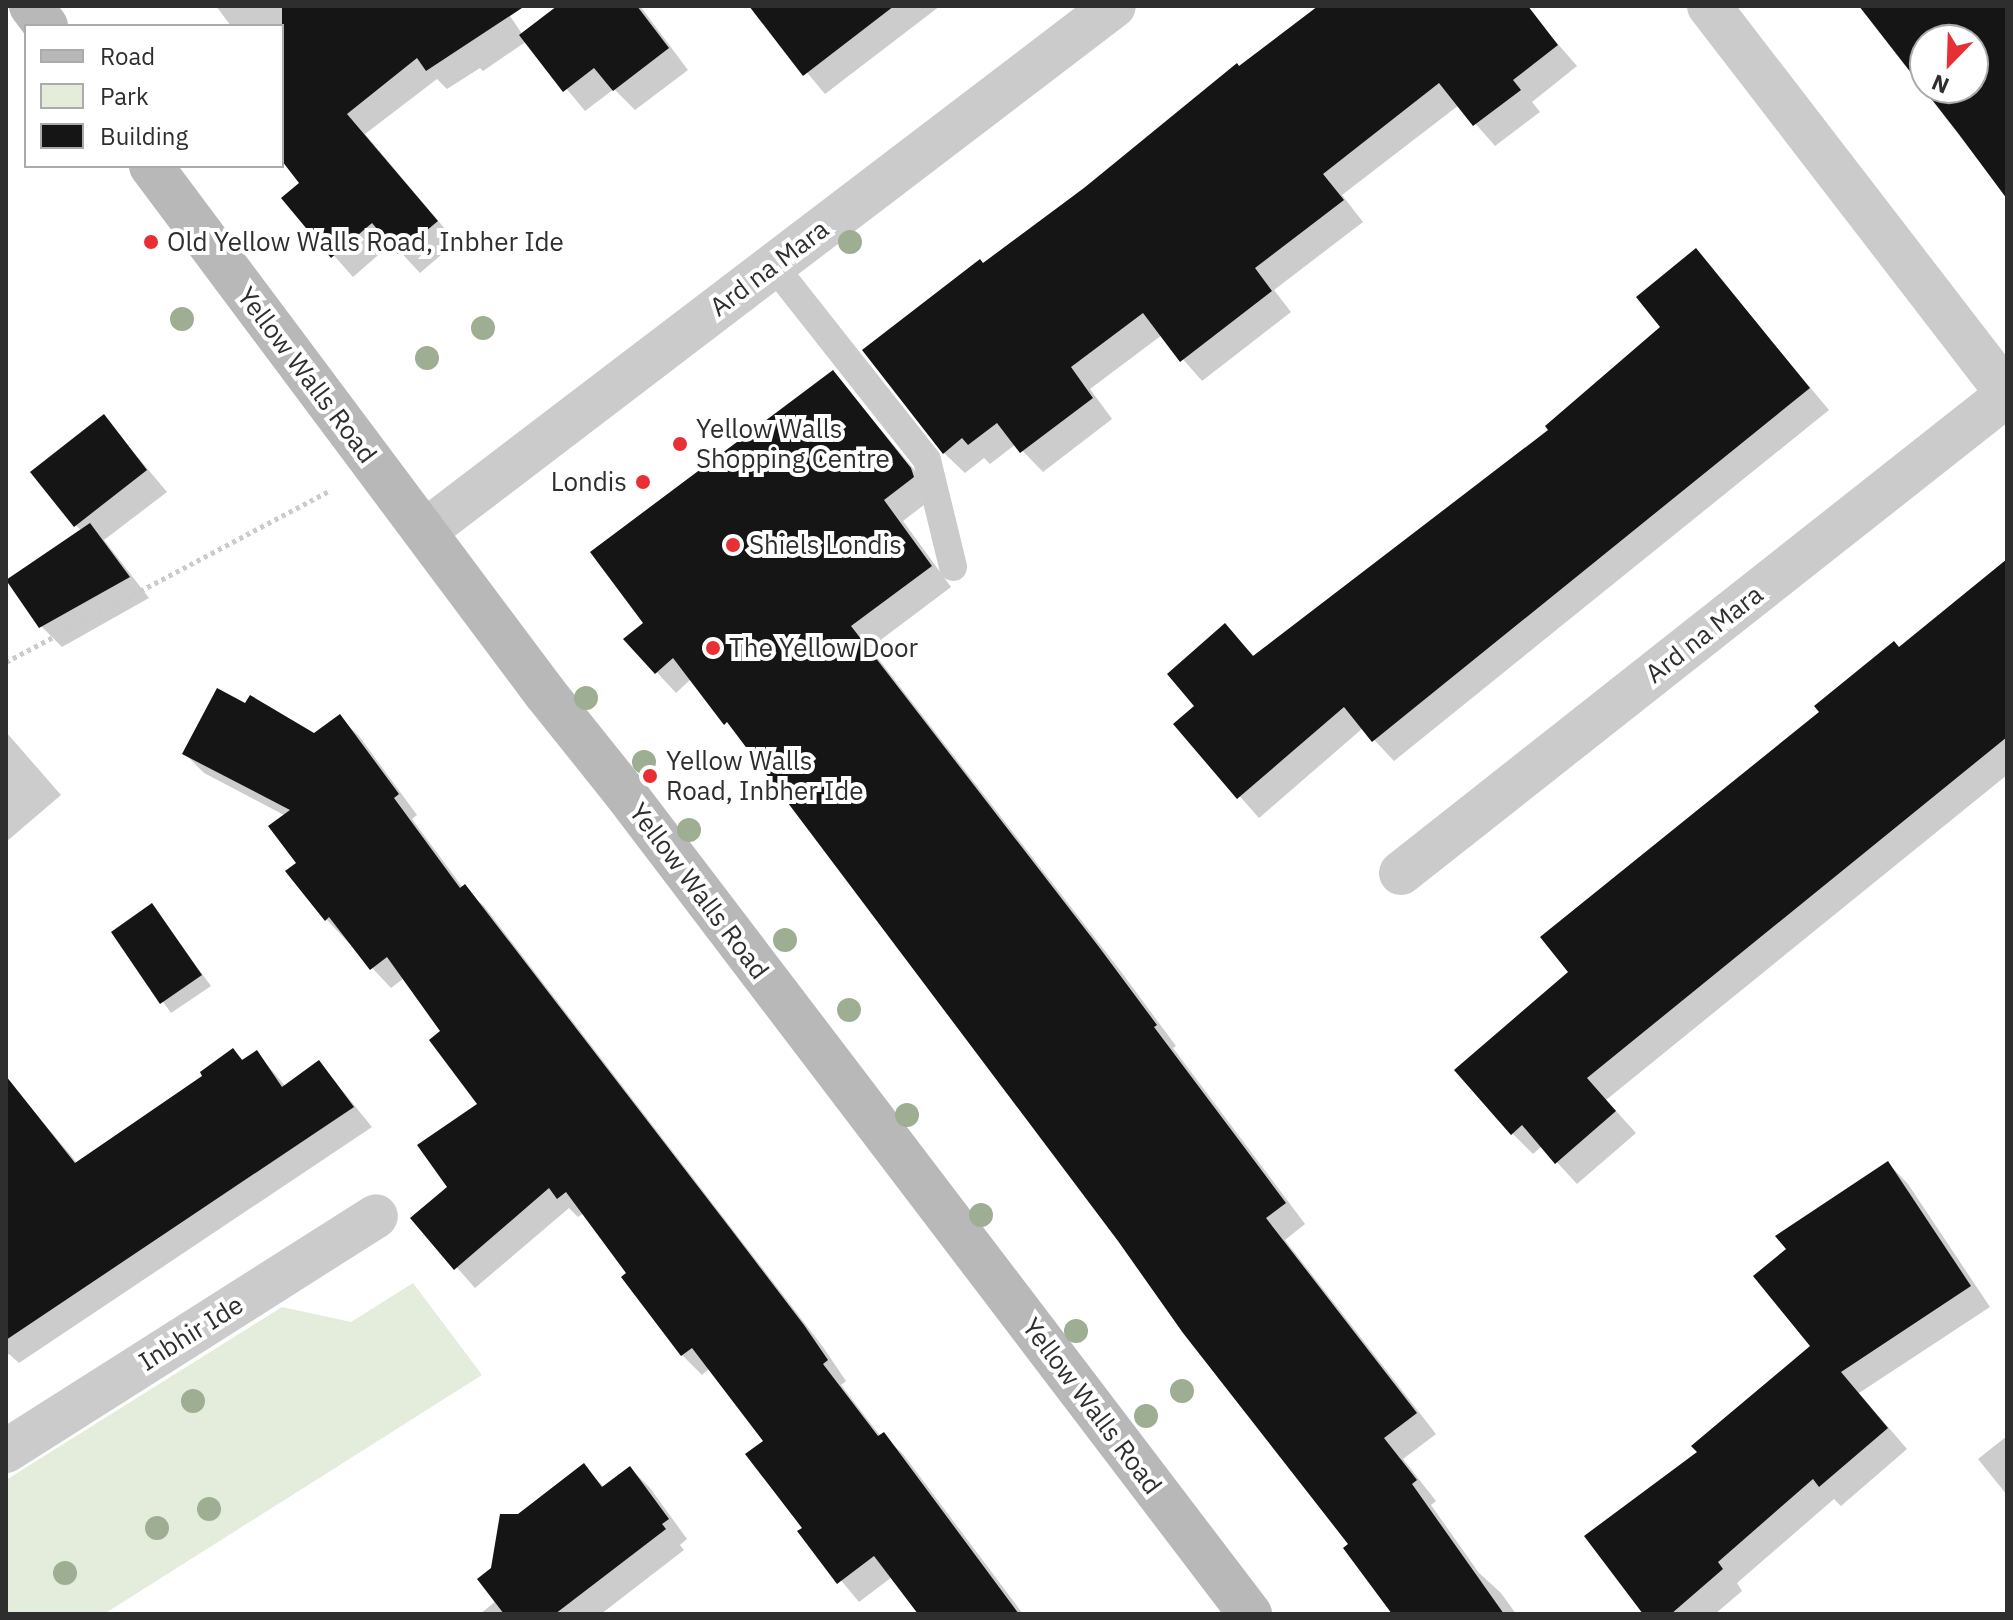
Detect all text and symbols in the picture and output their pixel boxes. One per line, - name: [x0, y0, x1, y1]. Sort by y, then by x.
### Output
- legend: [24, 24, 284, 168]
- north arrow: [1909, 24, 1989, 104]
- text: Road: [100, 40, 155, 72]
- text: N: [1927, 68, 1953, 101]
- text: Park: [100, 80, 149, 112]
- text: Building: [100, 120, 188, 152]
- street label: Ard na Mara: [704, 213, 834, 323]
- place label: Old Yellow Walls Road, Inbher Ide: [167, 226, 564, 258]
- marker: Old Yellow Walls Road, Inbher Ide: [142, 233, 160, 251]
- street label: Yellow Walls Road: [231, 281, 383, 469]
- place label: Yellow Walls Shopping Centre: [696, 413, 890, 474]
- marker: Yellow Walls Shopping Centre: [671, 435, 689, 453]
- place label: Londis: [551, 466, 627, 498]
- marker: Londis: [634, 473, 652, 491]
- place label: Shiels Londis: [749, 529, 902, 561]
- marker: Shiels Londis: [724, 536, 742, 554]
- street label: Ard na Mara: [1639, 578, 1769, 690]
- place label: The Yellow Door: [729, 632, 918, 664]
- marker: The Yellow Door: [704, 639, 722, 657]
- place label: Yellow Walls Road, Inbher Ide: [666, 745, 864, 806]
- marker: Yellow Walls Road, Inbher Ide: [641, 767, 659, 785]
- street label: Yellow Walls Road: [623, 797, 775, 985]
- street label: Inbhir Ide: [133, 1289, 249, 1377]
- street label: Yellow Walls Road: [1016, 1312, 1168, 1500]

